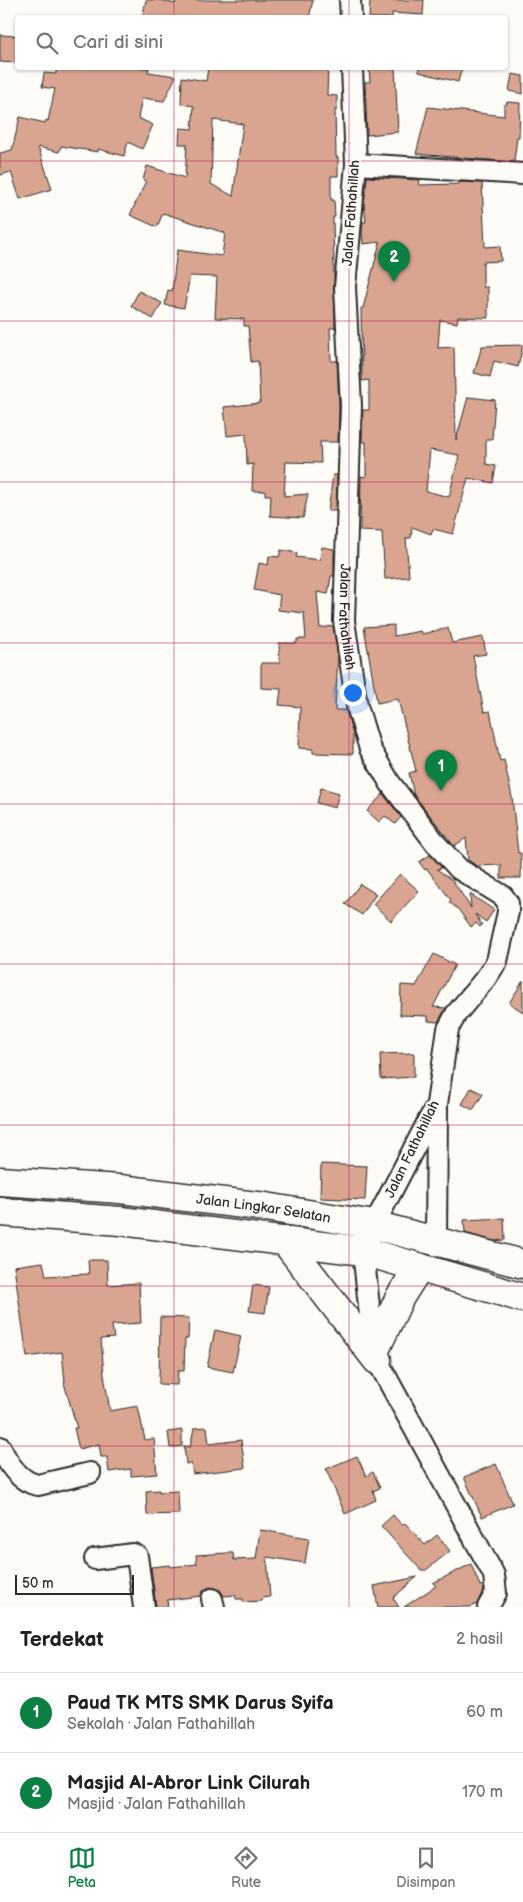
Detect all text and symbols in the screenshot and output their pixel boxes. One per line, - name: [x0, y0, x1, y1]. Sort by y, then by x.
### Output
- search box: [15, 15, 508, 70]
- icon: search: [33, 29, 61, 57]
- text: Cari di sini: [73, 31, 163, 54]
- street label: Jalan Fathahillah: [339, 159, 363, 267]
- pin: 2: [378, 241, 410, 282]
- street label: Jalan Fathahillah: [335, 564, 360, 671]
- your location: [340, 680, 366, 706]
- pin: 1: [425, 750, 457, 791]
- street label: Jalan Fathahillah: [381, 1097, 443, 1200]
- street label: Jalan Lingkar Selatan: [195, 1190, 332, 1226]
- scale bar: [15, 1572, 134, 1595]
- text: 50 m: [22, 1575, 54, 1592]
- text: Terdekat: [20, 1627, 104, 1652]
- text: 2 hasil: [456, 1630, 503, 1649]
- text: Paud TK MTS SMK Darus Syifa: [67, 1692, 334, 1715]
- text: 1: [33, 1703, 39, 1722]
- text: 60 m: [466, 1703, 503, 1722]
- text: Sekolah · Jalan Fathahillah: [67, 1715, 255, 1734]
- text: Masjid Al-Abror Link Cilurah: [67, 1772, 310, 1795]
- text: 2: [31, 1783, 41, 1802]
- text: 170 m: [462, 1783, 503, 1802]
- text: Masjid · Jalan Fathahillah: [67, 1795, 245, 1814]
- tab: Peta: [68, 1844, 96, 1891]
- tab: Rute: [231, 1844, 261, 1891]
- tab: Disimpan: [396, 1844, 455, 1891]

